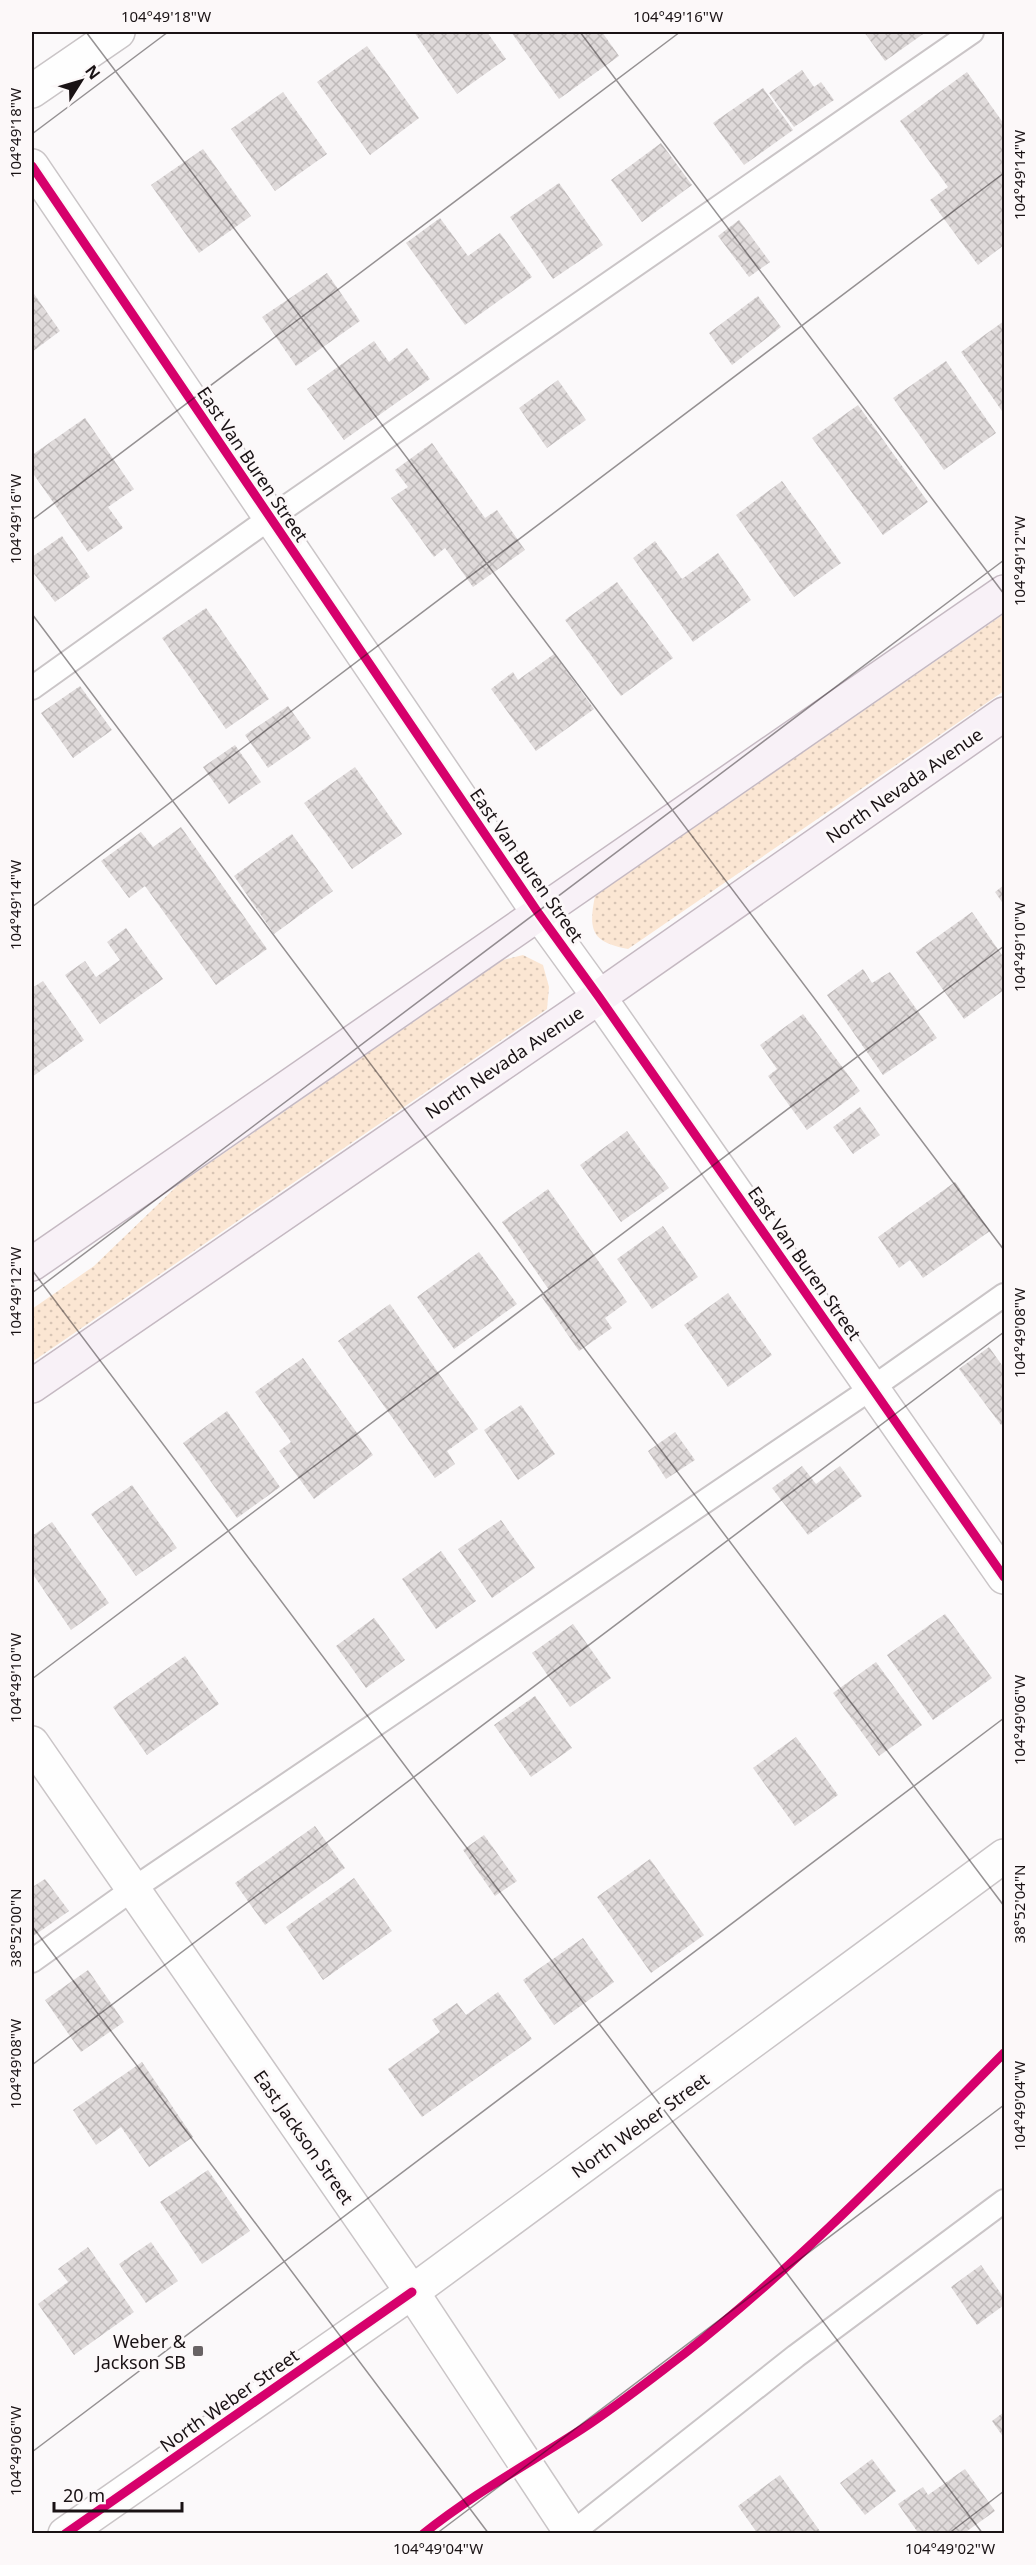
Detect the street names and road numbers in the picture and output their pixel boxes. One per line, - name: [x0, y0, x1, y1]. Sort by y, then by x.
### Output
- street label: East Van Buren Street: [192, 382, 314, 547]
- street label: North Nevada Avenue: [821, 722, 987, 848]
- street label: East Van Buren Street: [465, 783, 589, 947]
- street label: North Nevada Avenue: [420, 1000, 588, 1124]
- street label: East Van Buren Street: [743, 1181, 867, 1345]
- street label: East Jackson Street: [249, 2065, 360, 2209]
- street label: North Weber Street: [566, 2067, 714, 2183]
- street label: North Weber Street: [155, 2343, 304, 2457]

